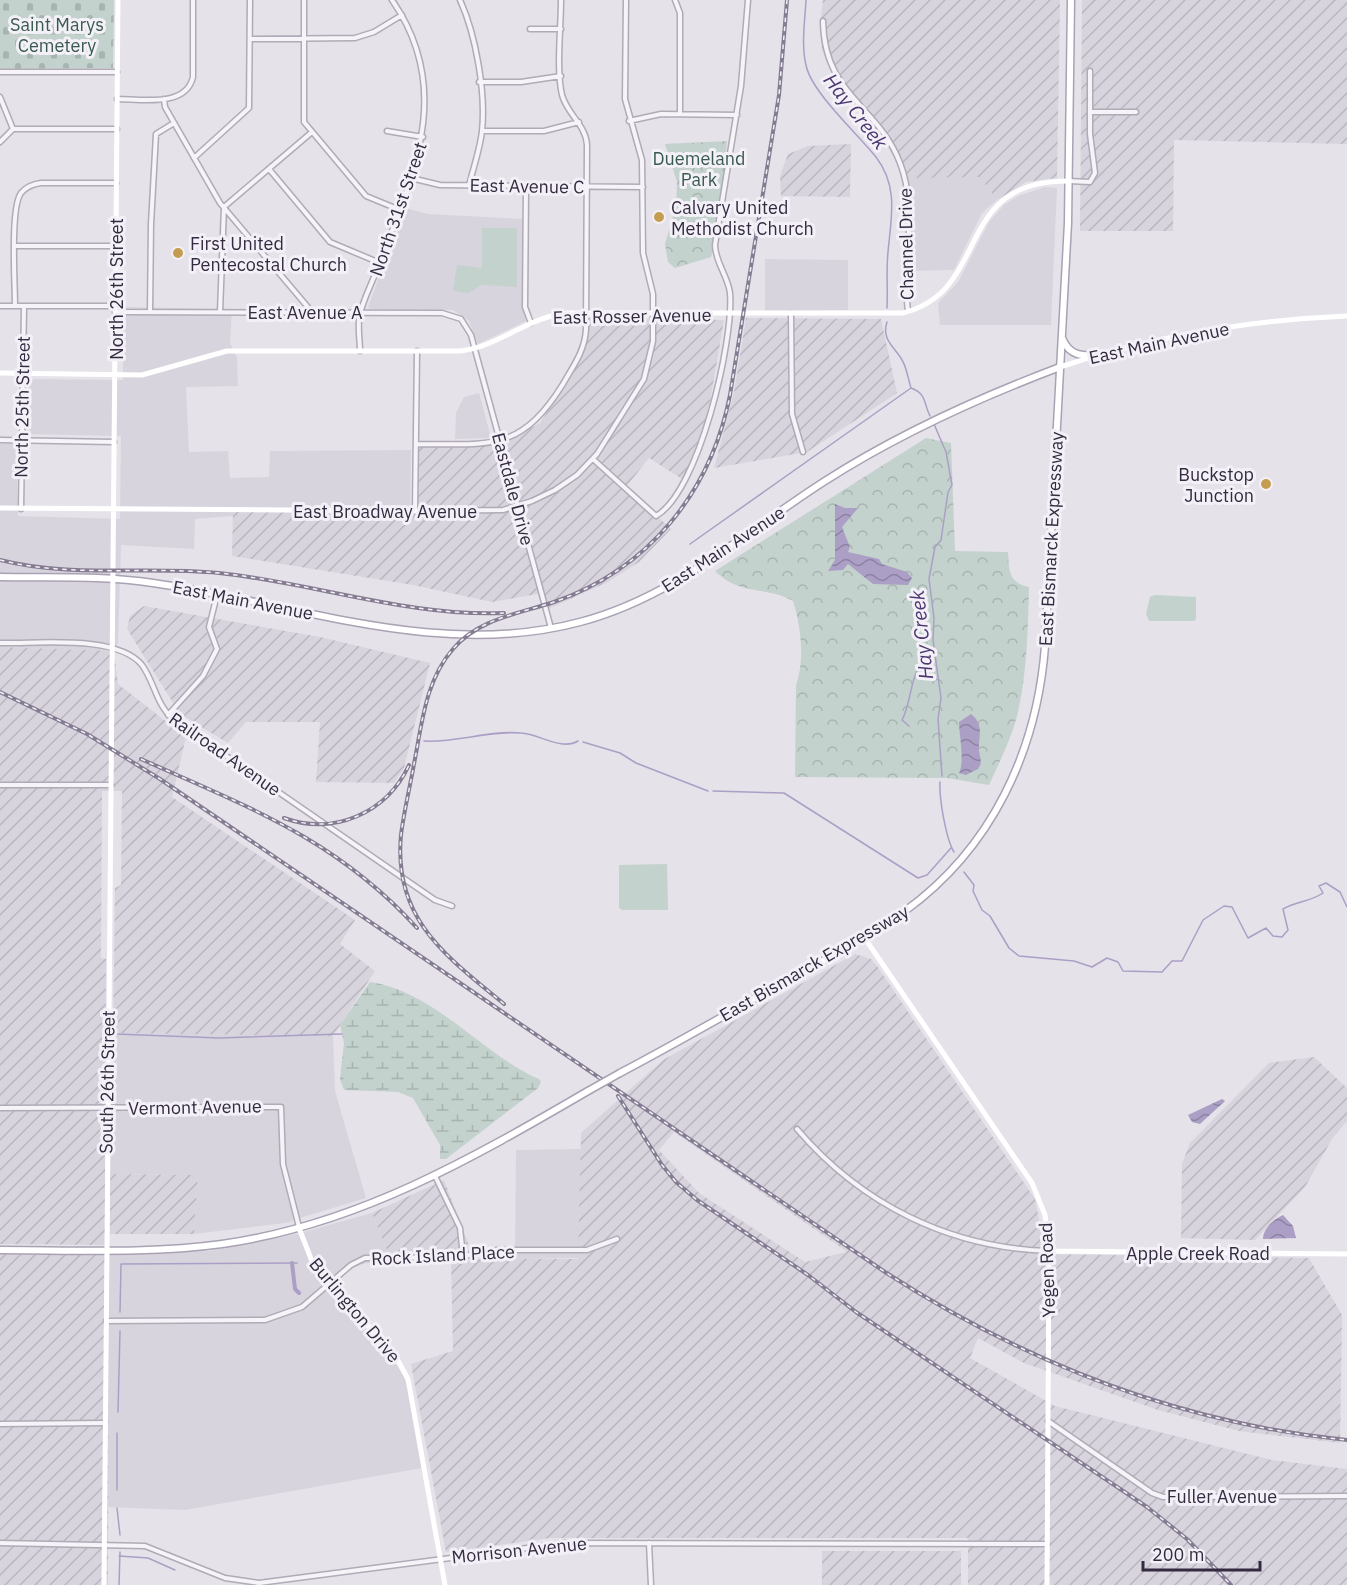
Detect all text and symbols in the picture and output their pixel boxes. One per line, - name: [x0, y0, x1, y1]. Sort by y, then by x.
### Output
- park label: Saint Marys Cemetery: [10, 13, 104, 57]
- water label: Hay Creek: [818, 67, 895, 155]
- street label: North 31st Street: [364, 139, 432, 279]
- park label: Duemeland Park: [653, 147, 745, 191]
- street label: East Avenue C: [469, 173, 585, 199]
- street label: Channel Drive: [894, 188, 918, 300]
- place label: Calvary United Methodist Church: [671, 196, 814, 240]
- marker: Calvary United Methodist Church: [652, 210, 666, 224]
- street label: North 26th Street: [105, 218, 128, 360]
- place label: First United Pentecostal Church: [190, 232, 347, 276]
- marker: First United Pentecostal Church: [171, 246, 185, 260]
- street label: East Avenue A: [247, 301, 363, 324]
- street label: East Rosser Avenue: [552, 303, 712, 329]
- street label: East Main Avenue: [1087, 317, 1231, 369]
- street label: North 25th Street: [9, 336, 35, 478]
- street label: Eastdale Drive: [487, 430, 539, 548]
- street label: East Bismarck Expressway: [1034, 431, 1068, 647]
- place label: Buckstop Junction: [1178, 463, 1254, 507]
- marker: Buckstop Junction: [1259, 477, 1273, 491]
- street label: East Broadway Avenue: [293, 500, 477, 523]
- street label: East Main Avenue: [657, 500, 789, 597]
- street label: East Main Avenue: [171, 575, 315, 625]
- water label: Hay Creek: [903, 588, 939, 681]
- street label: Railroad Avenue: [165, 707, 285, 801]
- street label: East Bismarck Expressway: [715, 899, 913, 1027]
- street label: South 26th Street: [94, 1010, 120, 1154]
- street label: Vermont Avenue: [128, 1094, 262, 1120]
- street label: Yegen Road: [1034, 1222, 1060, 1318]
- street label: Rock Island Place: [371, 1240, 515, 1270]
- street label: Apple Creek Road: [1126, 1242, 1270, 1265]
- street label: Burlington Drive: [304, 1253, 406, 1367]
- street label: Fuller Avenue: [1167, 1485, 1277, 1508]
- street label: Morrison Avenue: [450, 1531, 588, 1569]
- scale bar: [1143, 1534, 1260, 1572]
- text: 200 m: [1152, 1543, 1204, 1566]

